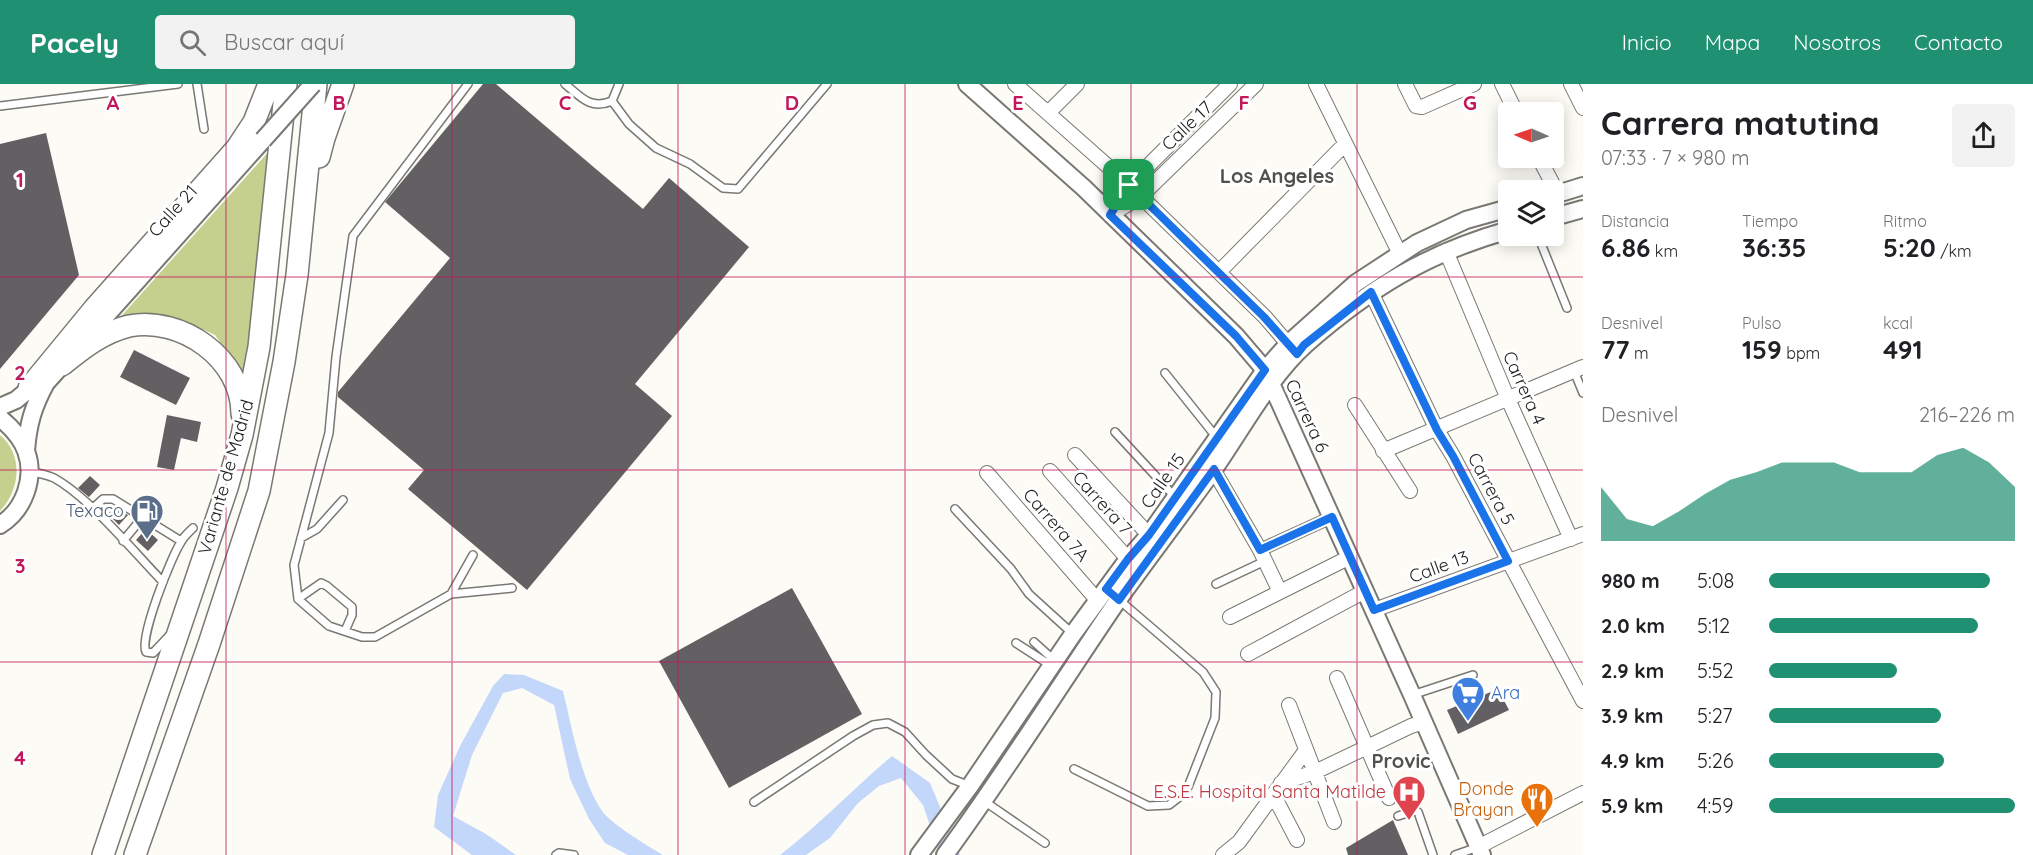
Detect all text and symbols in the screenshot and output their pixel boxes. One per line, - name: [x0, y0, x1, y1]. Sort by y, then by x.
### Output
- search box: [155, 15, 575, 69]
- text: Pacely: [30, 25, 119, 60]
- icon: search: [176, 26, 209, 59]
- text: Buscar aquí: [224, 28, 344, 56]
- text: Inicio: [1622, 29, 1672, 55]
- text: Mapa: [1705, 29, 1760, 55]
- text: Nosotros: [1793, 29, 1881, 55]
- text: Contacto: [1914, 29, 2003, 55]
- text: A: [107, 90, 120, 115]
- text: B: [332, 90, 346, 115]
- text: C: [559, 90, 572, 115]
- text: D: [785, 90, 799, 115]
- text: E: [1012, 90, 1024, 115]
- text: F: [1238, 90, 1250, 115]
- text: G: [1463, 90, 1477, 115]
- street label: Calle 17: [1156, 96, 1217, 155]
- north arrow: [1498, 102, 1564, 168]
- map controls: [1498, 102, 1564, 246]
- text: Carrera matutina: [1601, 102, 1879, 143]
- button: share: [1952, 104, 2015, 167]
- text: 07:33 · 7 × 980 m: [1601, 145, 1750, 170]
- pin: [1103, 159, 1154, 210]
- district label: Los Angeles: [1220, 163, 1334, 188]
- text: 1: [16, 167, 24, 192]
- icon: arrive: [1112, 168, 1145, 201]
- street label: Calle 21: [143, 180, 202, 242]
- button: layers: [1498, 180, 1564, 246]
- text: Distancia: [1601, 211, 1669, 231]
- text: Tiempo: [1742, 211, 1798, 231]
- text: Ritmo: [1883, 211, 1927, 231]
- text: 6.86: [1601, 231, 1650, 264]
- text: 36:35: [1742, 231, 1806, 264]
- text: 5:20: [1883, 231, 1936, 264]
- text: km: [1650, 241, 1678, 261]
- text: /km: [1936, 241, 1972, 261]
- text: Desnivel: [1601, 313, 1663, 333]
- text: Pulso: [1742, 313, 1781, 333]
- text: kcal: [1883, 313, 1913, 333]
- text: 77: [1601, 333, 1630, 366]
- text: 159: [1742, 333, 1782, 366]
- text: 491: [1883, 333, 1923, 366]
- text: m: [1630, 343, 1649, 363]
- text: bpm: [1782, 343, 1820, 363]
- street label: Carrera 4: [1498, 347, 1551, 428]
- text: 2: [14, 360, 26, 385]
- street label: Carrera 6: [1280, 375, 1335, 457]
- street label: Variante de Madrid: [192, 397, 259, 557]
- text: Desnivel: [1601, 402, 1678, 427]
- text: 216–226 m: [1919, 402, 2015, 427]
- street label: Calle 15: [1135, 449, 1190, 513]
- street label: Carrera 5: [1463, 449, 1520, 529]
- street label: Carrera 7: [1068, 466, 1137, 539]
- street label: Carrera 7A: [1018, 483, 1095, 566]
- fuel station icon: Texaco: [129, 493, 165, 540]
- place label: Texaco: [65, 499, 124, 522]
- street label: Calle 13: [1406, 545, 1472, 588]
- text: 3: [15, 553, 25, 578]
- text: 980 m: [1601, 568, 1660, 593]
- text: 5:08: [1697, 568, 1734, 593]
- text: 2.0 km: [1601, 613, 1665, 638]
- text: 5:12: [1697, 613, 1730, 638]
- text: 2.9 km: [1601, 658, 1664, 683]
- text: 5:52: [1697, 658, 1734, 683]
- supermarket icon: Ara: [1450, 675, 1486, 722]
- place label: Ara: [1491, 681, 1520, 704]
- text: 3.9 km: [1601, 703, 1664, 728]
- text: 5:27: [1697, 703, 1733, 728]
- text: 4: [14, 745, 26, 770]
- district label: Provic: [1371, 748, 1431, 773]
- text: 4.9 km: [1601, 748, 1665, 773]
- text: 5:26: [1697, 748, 1733, 773]
- hospital icon: E.S.E. Hospital Santa Matilde: [1391, 774, 1427, 821]
- place label: Donde Brayan: [1453, 777, 1514, 821]
- place label: E.S.E. Hospital Santa Matilde: [1154, 780, 1386, 803]
- restaurant icon: Donde Brayan: [1519, 781, 1555, 828]
- text: 5.9 km: [1601, 793, 1663, 818]
- text: 4:59: [1697, 793, 1733, 818]

